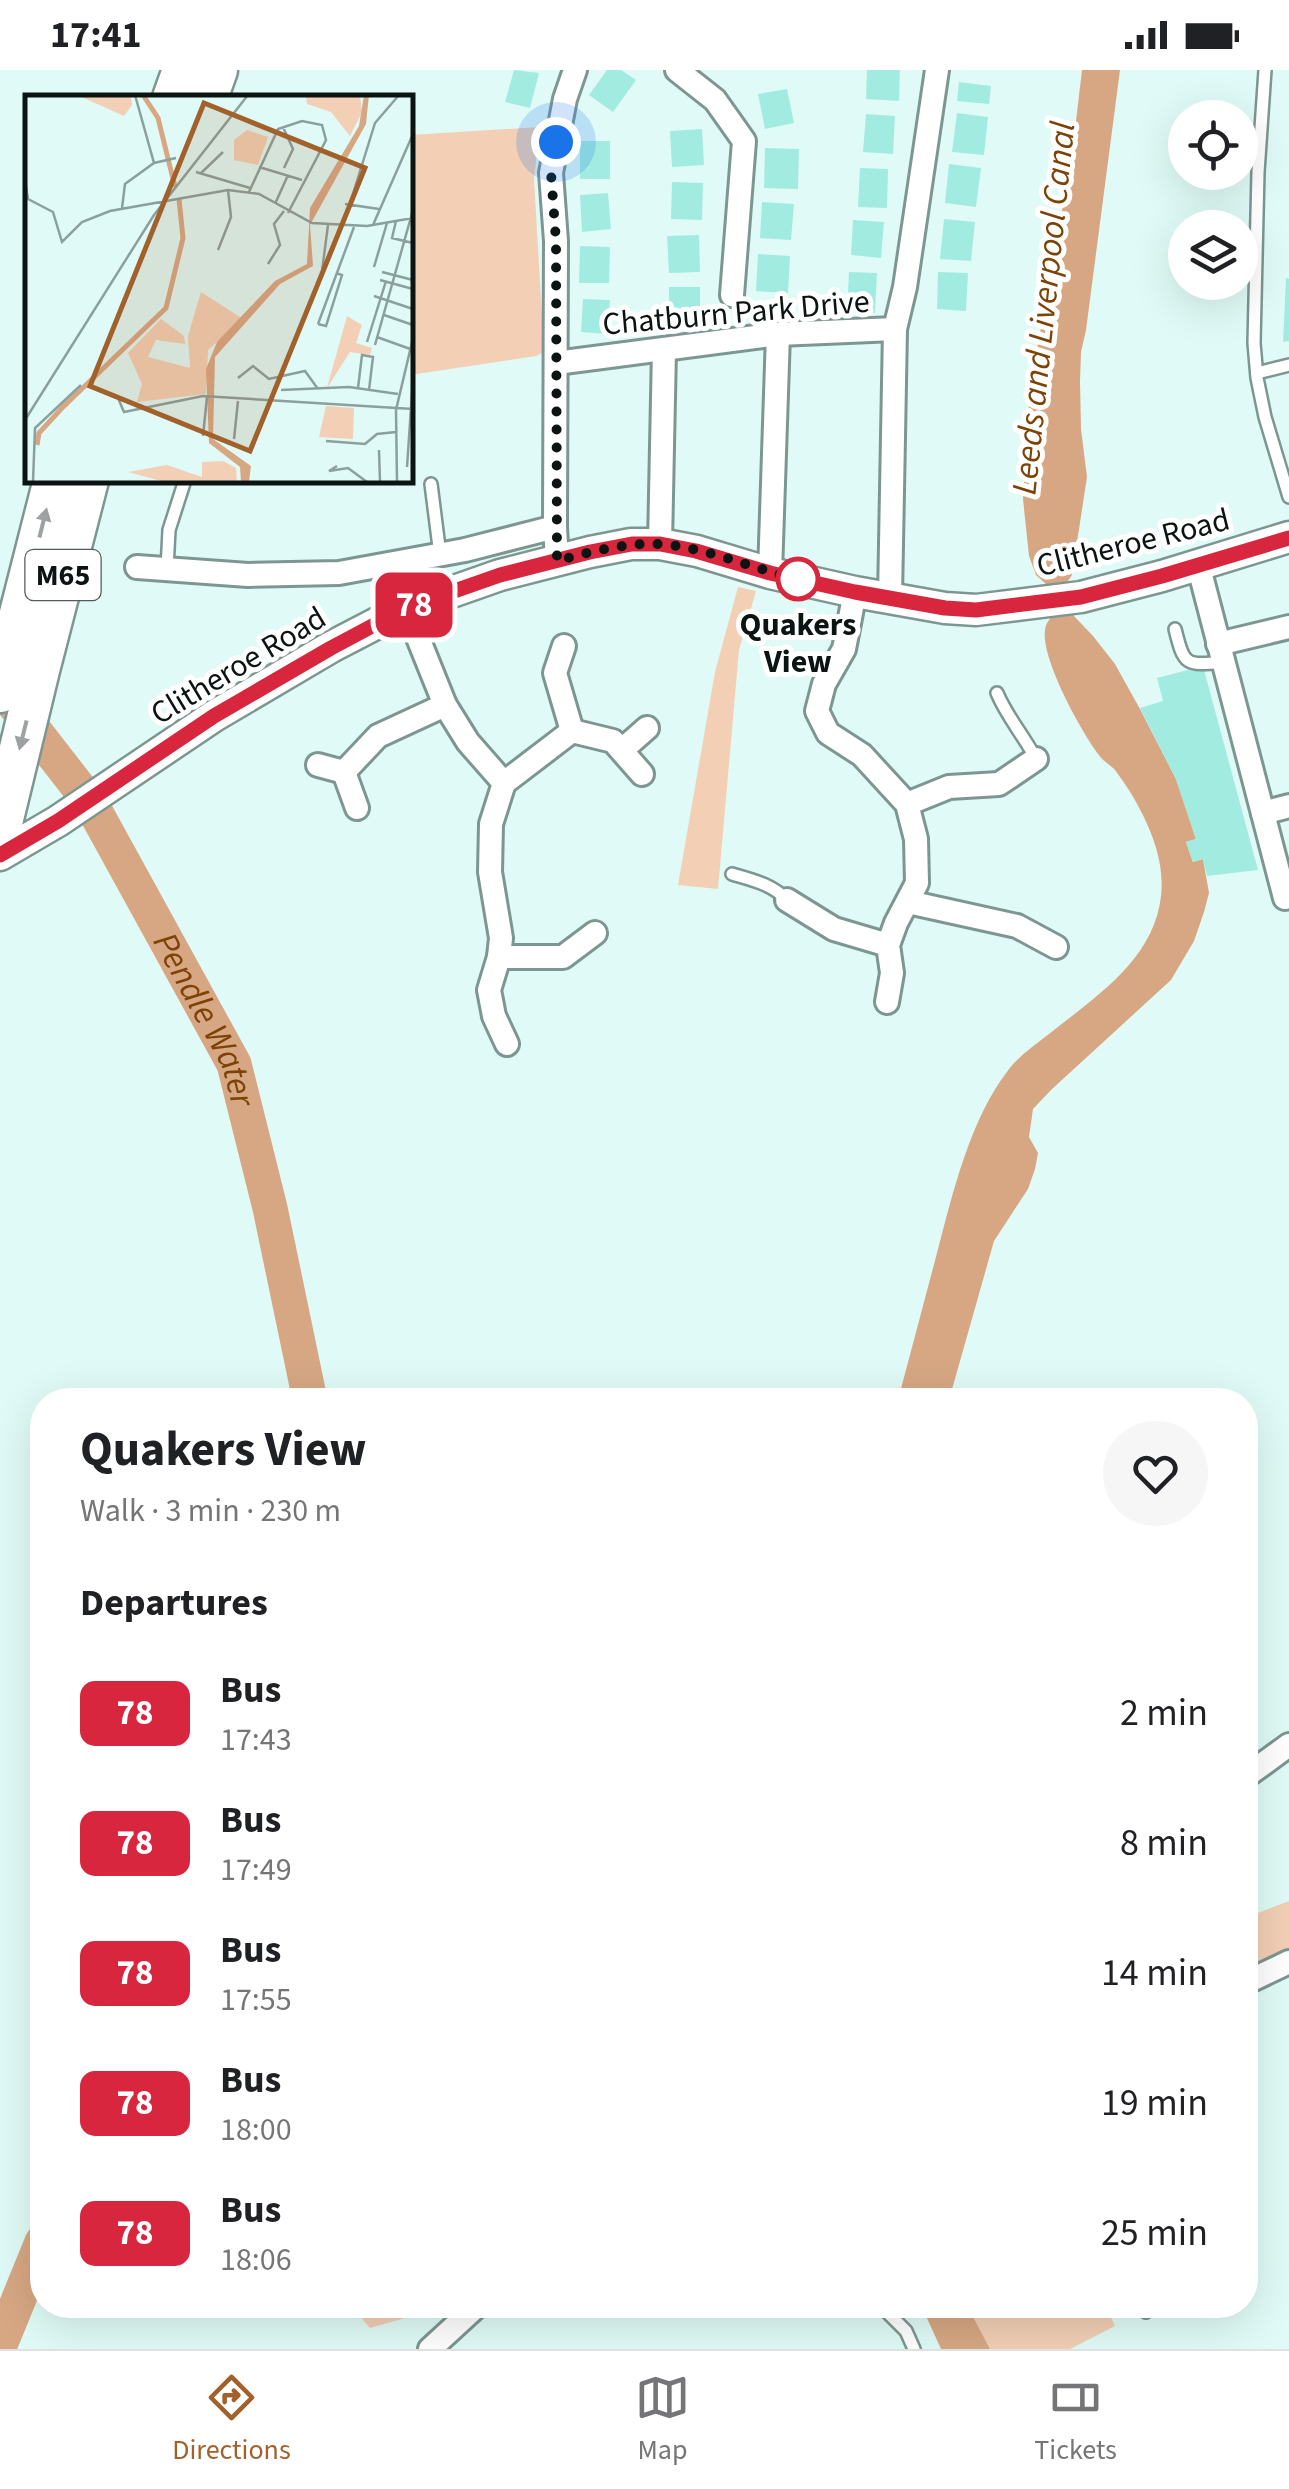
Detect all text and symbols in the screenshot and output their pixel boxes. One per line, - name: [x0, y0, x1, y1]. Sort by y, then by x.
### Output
- text: 17:41: [50, 8, 142, 62]
- inset map: [25, 95, 412, 482]
- map controls: [1168, 100, 1258, 300]
- button: locate: [1168, 100, 1258, 190]
- your location: [531, 117, 581, 167]
- water label: Leeds and Liverpool Canal: [1000, 119, 1088, 497]
- button: layers: [1168, 210, 1258, 300]
- street label: Chatburn Park Drive: [601, 278, 872, 348]
- street label: Clitheroe Road: [1032, 497, 1235, 589]
- one-way arrow: [36, 507, 52, 538]
- road number: M65: [26, 550, 100, 600]
- marker: Quakers View: [777, 558, 819, 600]
- line badge: 78: [369, 572, 459, 638]
- text: 78: [396, 580, 432, 630]
- street label: Clitheroe Road: [142, 595, 335, 736]
- place label: Quakers View: [740, 602, 856, 685]
- one-way arrow: [15, 720, 30, 751]
- water label: Pendle Water: [140, 923, 268, 1114]
- text: Quakers View: [80, 1416, 367, 1484]
- button: heart: [1103, 1421, 1208, 1526]
- text: Walk · 3 min · 230 m: [80, 1488, 341, 1534]
- text: Departures: [80, 1576, 268, 1630]
- text: Bus: [220, 1663, 281, 1717]
- text: 2 min: [1120, 1686, 1208, 1740]
- text: 78: [117, 1688, 153, 1738]
- text: 17:43: [220, 1717, 292, 1763]
- text: Bus: [220, 1793, 281, 1847]
- text: 8 min: [1120, 1816, 1208, 1870]
- text: 78: [117, 1818, 153, 1868]
- text: 17:49: [220, 1847, 292, 1893]
- text: Bus: [220, 1923, 281, 1977]
- text: 14 min: [1101, 1946, 1208, 2000]
- text: 78: [117, 1948, 153, 1998]
- text: 17:55: [220, 1977, 292, 2023]
- text: Bus: [220, 2053, 281, 2107]
- text: 19 min: [1101, 2076, 1208, 2130]
- text: 78: [117, 2078, 153, 2128]
- text: 18:00: [220, 2107, 292, 2153]
- text: Bus: [220, 2183, 281, 2237]
- text: 25 min: [1101, 2206, 1208, 2260]
- text: 78: [117, 2208, 153, 2258]
- text: 18:06: [220, 2237, 292, 2283]
- tab: Directions: [172, 2370, 291, 2470]
- tab: Map: [635, 2370, 690, 2470]
- tab: Tickets: [1034, 2370, 1117, 2470]

